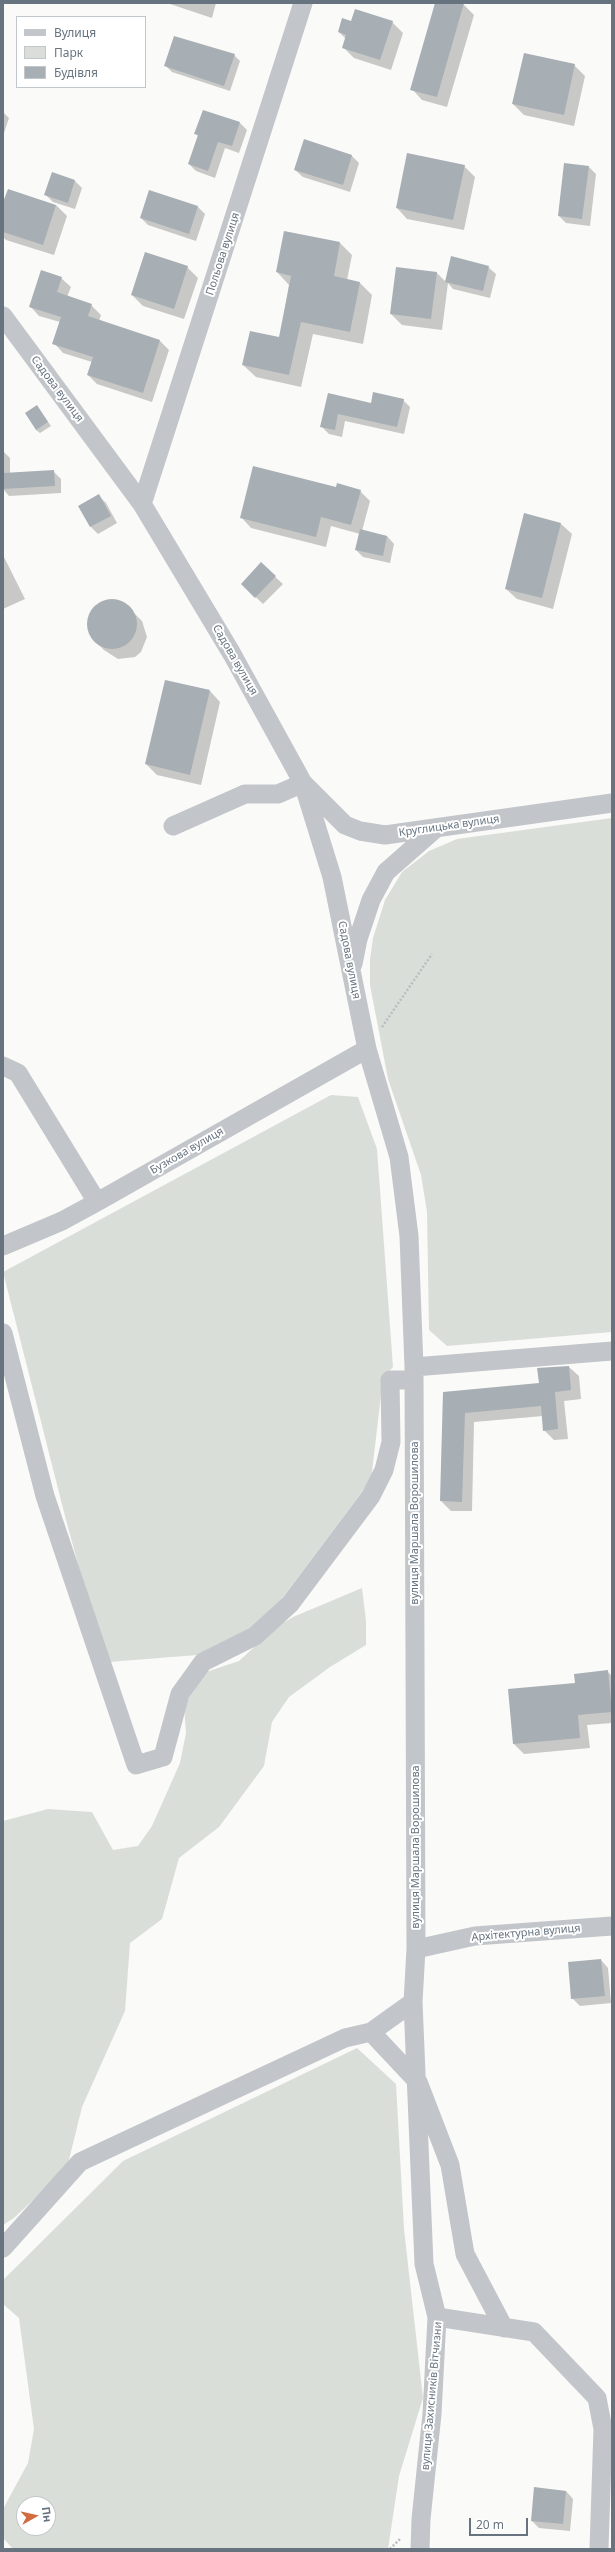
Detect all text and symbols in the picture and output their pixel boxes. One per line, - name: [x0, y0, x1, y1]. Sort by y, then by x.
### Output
- legend: [16, 16, 146, 88]
- text: Вулиця: [54, 24, 96, 41]
- text: Парк: [54, 44, 83, 61]
- text: Будівля: [54, 64, 98, 81]
- street label: Польова вулиця: [203, 211, 243, 297]
- street label: Садова вулиця: [28, 353, 86, 425]
- street label: Садова вулиця: [210, 622, 260, 698]
- street label: Круглицька вулиця: [398, 812, 500, 840]
- street label: Садова вулиця: [335, 920, 363, 1000]
- street label: Бузкова вулиця: [148, 1125, 226, 1177]
- street label: вулиця Маршала Ворошилова: [408, 1441, 422, 1605]
- street label: вулиця Маршала Ворошилова: [409, 1765, 423, 1929]
- street label: Архітектурна вулиця: [471, 1922, 581, 1944]
- street label: вулиця Захисників Вітчизни: [419, 2321, 445, 2471]
- north arrow: [16, 2496, 56, 2536]
- text: Пн: [39, 2506, 56, 2523]
- scale bar: [471, 2510, 530, 2536]
- text: 20 m: [476, 2516, 504, 2533]

